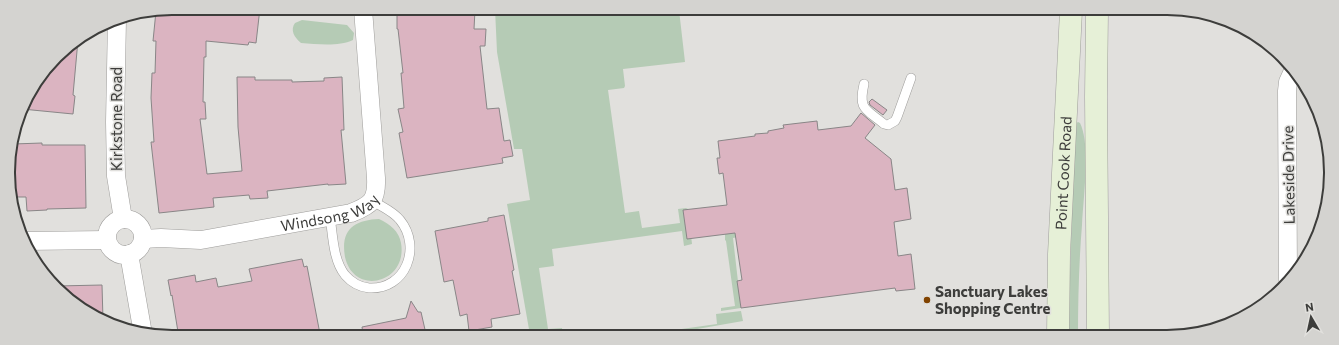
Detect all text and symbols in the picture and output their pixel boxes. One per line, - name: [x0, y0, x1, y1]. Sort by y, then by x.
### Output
- street label: Kirkstone Road: [107, 67, 125, 171]
- street label: Point Cook Road: [1051, 116, 1075, 230]
- street label: Lakeside Drive: [1278, 126, 1298, 224]
- street label: Windsong Way: [279, 191, 383, 235]
- place label: Sanctuary Lakes Shopping Centre: [935, 282, 1051, 317]
- marker: Sanctuary Lakes Shopping Centre: [922, 295, 932, 305]
- north arrow: [1291, 297, 1331, 337]
- text: N: [1304, 300, 1314, 314]

